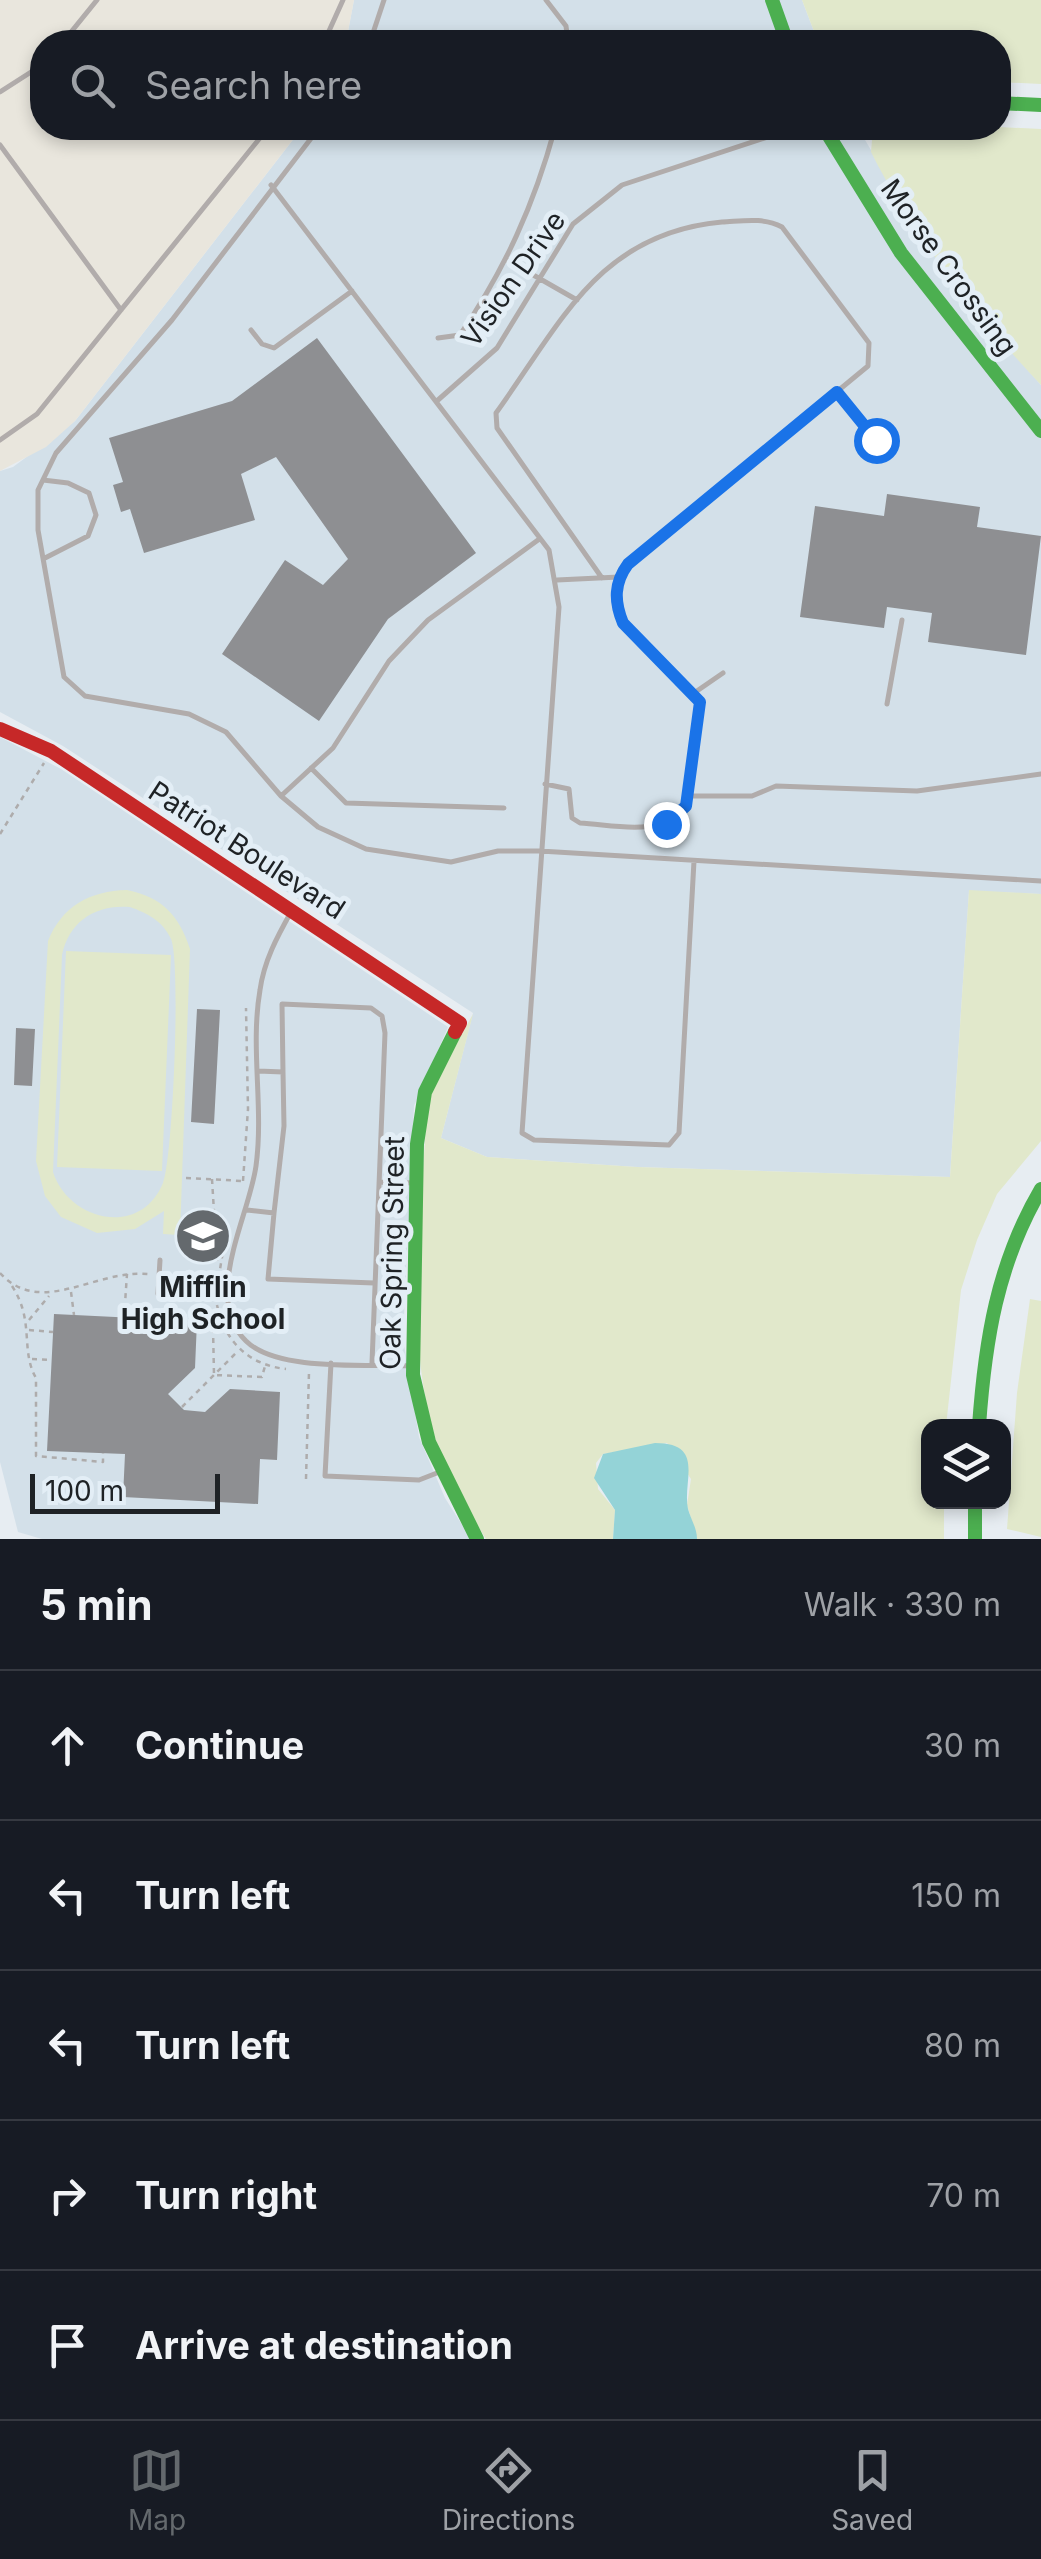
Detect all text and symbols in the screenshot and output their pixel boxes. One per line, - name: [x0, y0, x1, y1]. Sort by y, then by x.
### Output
- search box: [30, 30, 1011, 140]
- icon: search: [65, 58, 120, 113]
- text: Search here: [145, 62, 362, 108]
- street label: Morse Crossing: [874, 172, 1024, 362]
- street label: Vision Drive: [454, 204, 572, 354]
- route start: [854, 418, 900, 464]
- street label: Patriot Boulevard: [142, 774, 352, 926]
- route end: [644, 802, 690, 848]
- street label: Oak Spring Street: [373, 1136, 411, 1370]
- school or university icon: Mifflin High School: [173, 1206, 233, 1266]
- place label: Mifflin High School: [121, 1270, 285, 1336]
- map controls: [921, 1419, 1011, 1509]
- button: layers: [921, 1419, 1011, 1509]
- scale bar: [30, 1469, 220, 1514]
- text: 100 m: [45, 1474, 124, 1508]
- text: 5 min: [40, 1579, 153, 1630]
- text: Walk · 330 m: [804, 1585, 1001, 1624]
- icon: ahead: [40, 1718, 95, 1773]
- text: Continue: [135, 1722, 304, 1768]
- text: 30 m: [924, 1726, 1001, 1765]
- icon: left: [40, 1868, 95, 1923]
- text: Turn left: [135, 1872, 290, 1918]
- text: 150 m: [911, 1876, 1001, 1915]
- icon: left: [40, 2018, 95, 2073]
- text: Turn left: [135, 2022, 290, 2068]
- text: 80 m: [924, 2026, 1001, 2065]
- icon: right: [40, 2168, 95, 2223]
- text: Turn right: [135, 2172, 317, 2218]
- text: 70 m: [926, 2176, 1001, 2215]
- icon: arrive: [40, 2318, 95, 2373]
- text: Arrive at destination: [135, 2322, 513, 2368]
- tab: Map: [128, 2443, 186, 2537]
- tab: Directions: [442, 2443, 575, 2537]
- tab: Saved: [831, 2443, 913, 2537]

